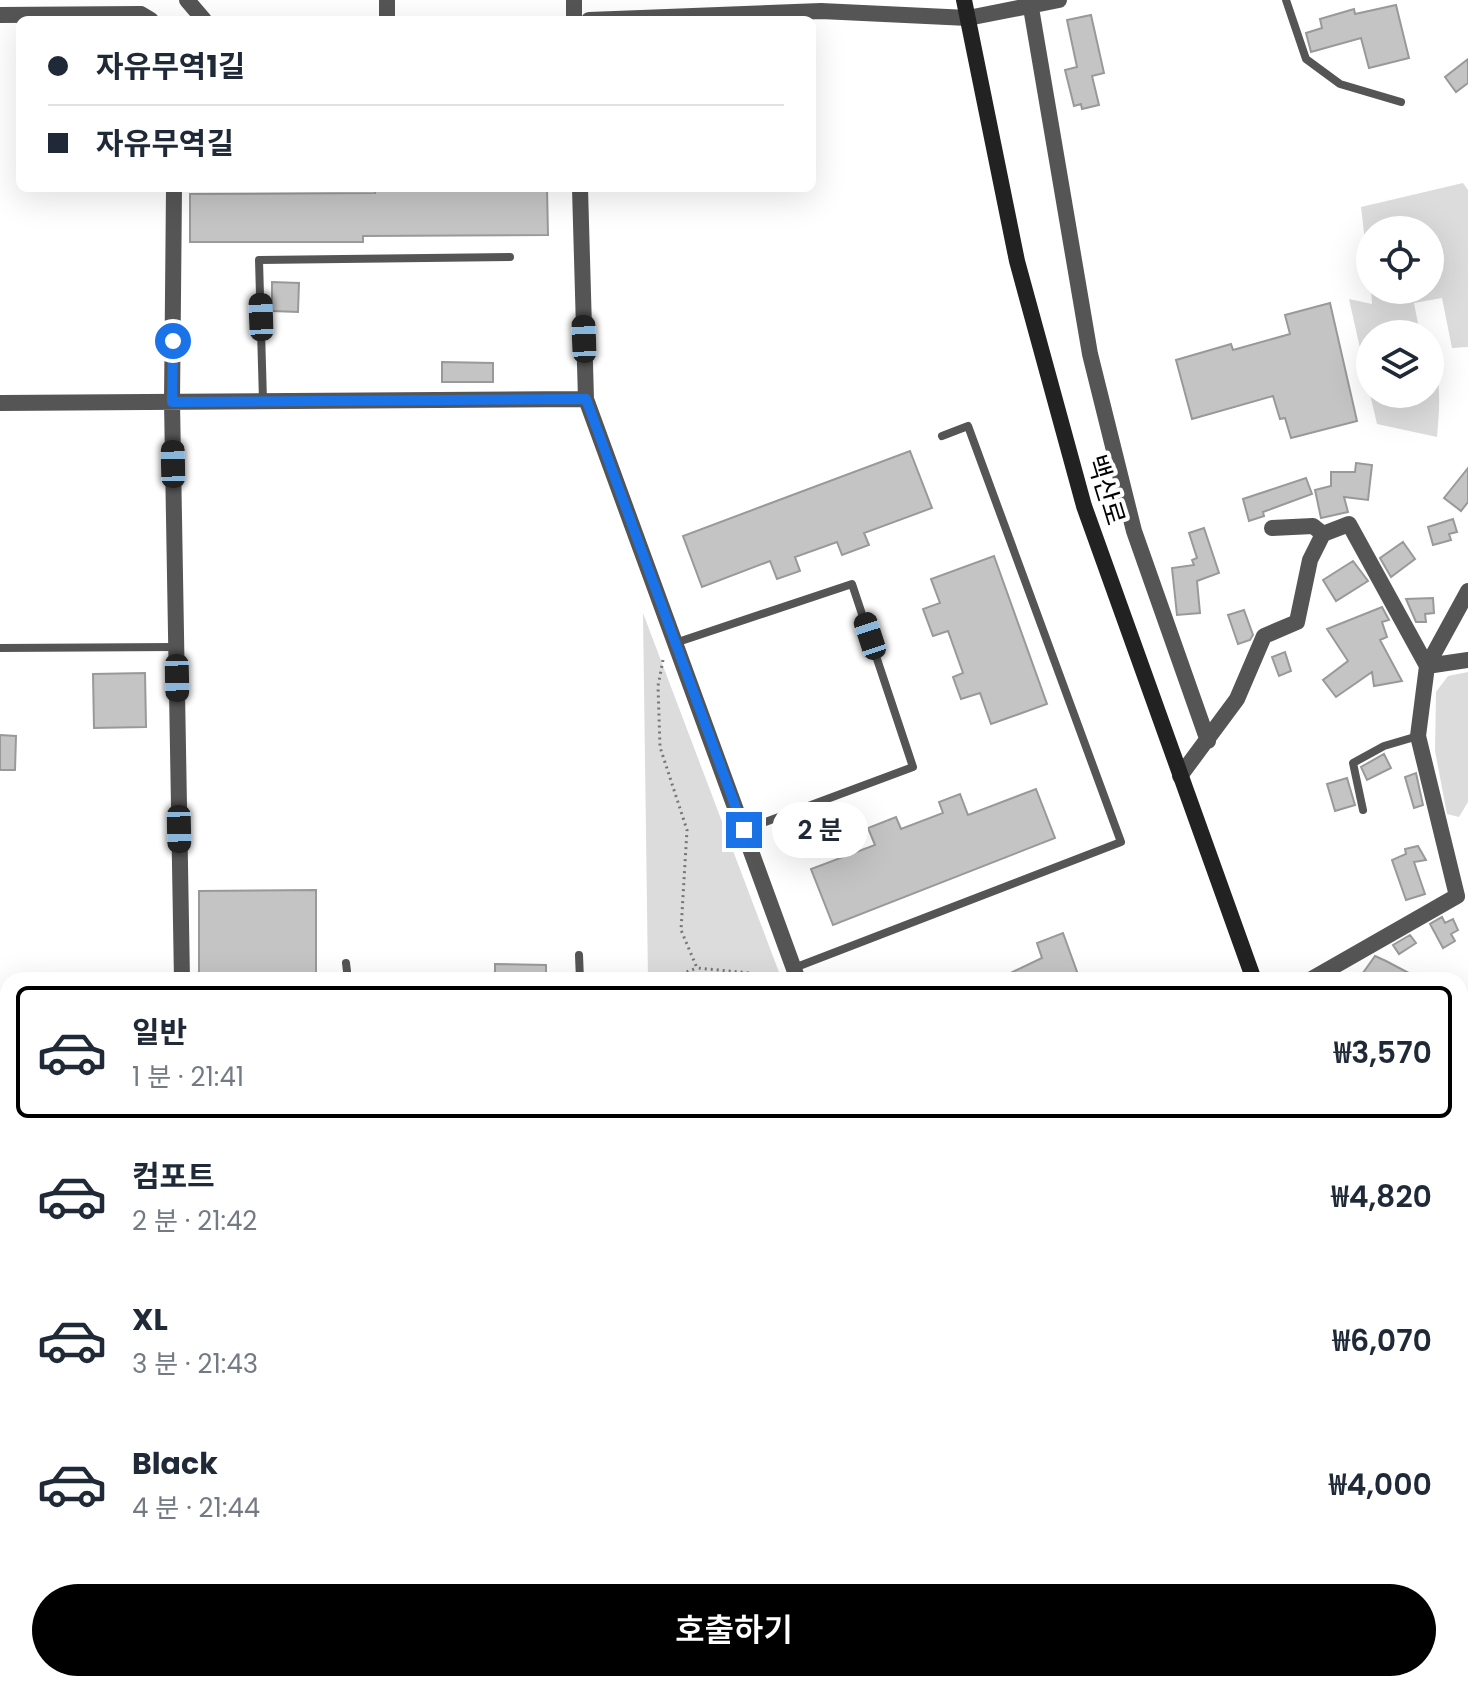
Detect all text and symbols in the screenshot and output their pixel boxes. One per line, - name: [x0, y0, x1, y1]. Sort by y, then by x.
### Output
- text: 자유무역1길: [96, 45, 245, 88]
- text: 자유무역길: [96, 122, 234, 165]
- map controls: [1356, 216, 1444, 408]
- button: locate: [1356, 216, 1444, 304]
- car: [248, 293, 274, 341]
- car: [571, 315, 597, 363]
- button: layers: [1356, 320, 1444, 408]
- route start: [155, 323, 191, 359]
- car: [161, 440, 185, 488]
- street label: 백산로: [1078, 450, 1134, 530]
- car: [851, 609, 889, 663]
- car: [165, 654, 189, 702]
- callout: 2 분: [772, 802, 868, 858]
- car: [167, 805, 191, 853]
- route end: [726, 812, 762, 848]
- text: 2 분: [797, 812, 843, 848]
- text: 일반: [132, 1011, 187, 1054]
- icon: car: [36, 1016, 108, 1088]
- text: ₩3,570: [1334, 1031, 1432, 1074]
- text: 1 분 · 21:41: [132, 1059, 244, 1095]
- text: 컴포트: [132, 1155, 215, 1198]
- icon: car: [36, 1160, 108, 1232]
- text: ₩4,820: [1331, 1175, 1432, 1218]
- text: 2 분 · 21:42: [132, 1203, 257, 1239]
- text: XL: [132, 1298, 168, 1341]
- icon: car: [36, 1304, 108, 1376]
- text: ₩6,070: [1333, 1319, 1432, 1362]
- text: 3 분 · 21:43: [132, 1346, 258, 1382]
- text: Black: [132, 1442, 218, 1485]
- icon: car: [36, 1448, 108, 1520]
- text: ₩4,000: [1329, 1463, 1432, 1506]
- text: 4 분 · 21:44: [132, 1490, 260, 1526]
- button: 호출하기: [32, 1584, 1436, 1676]

